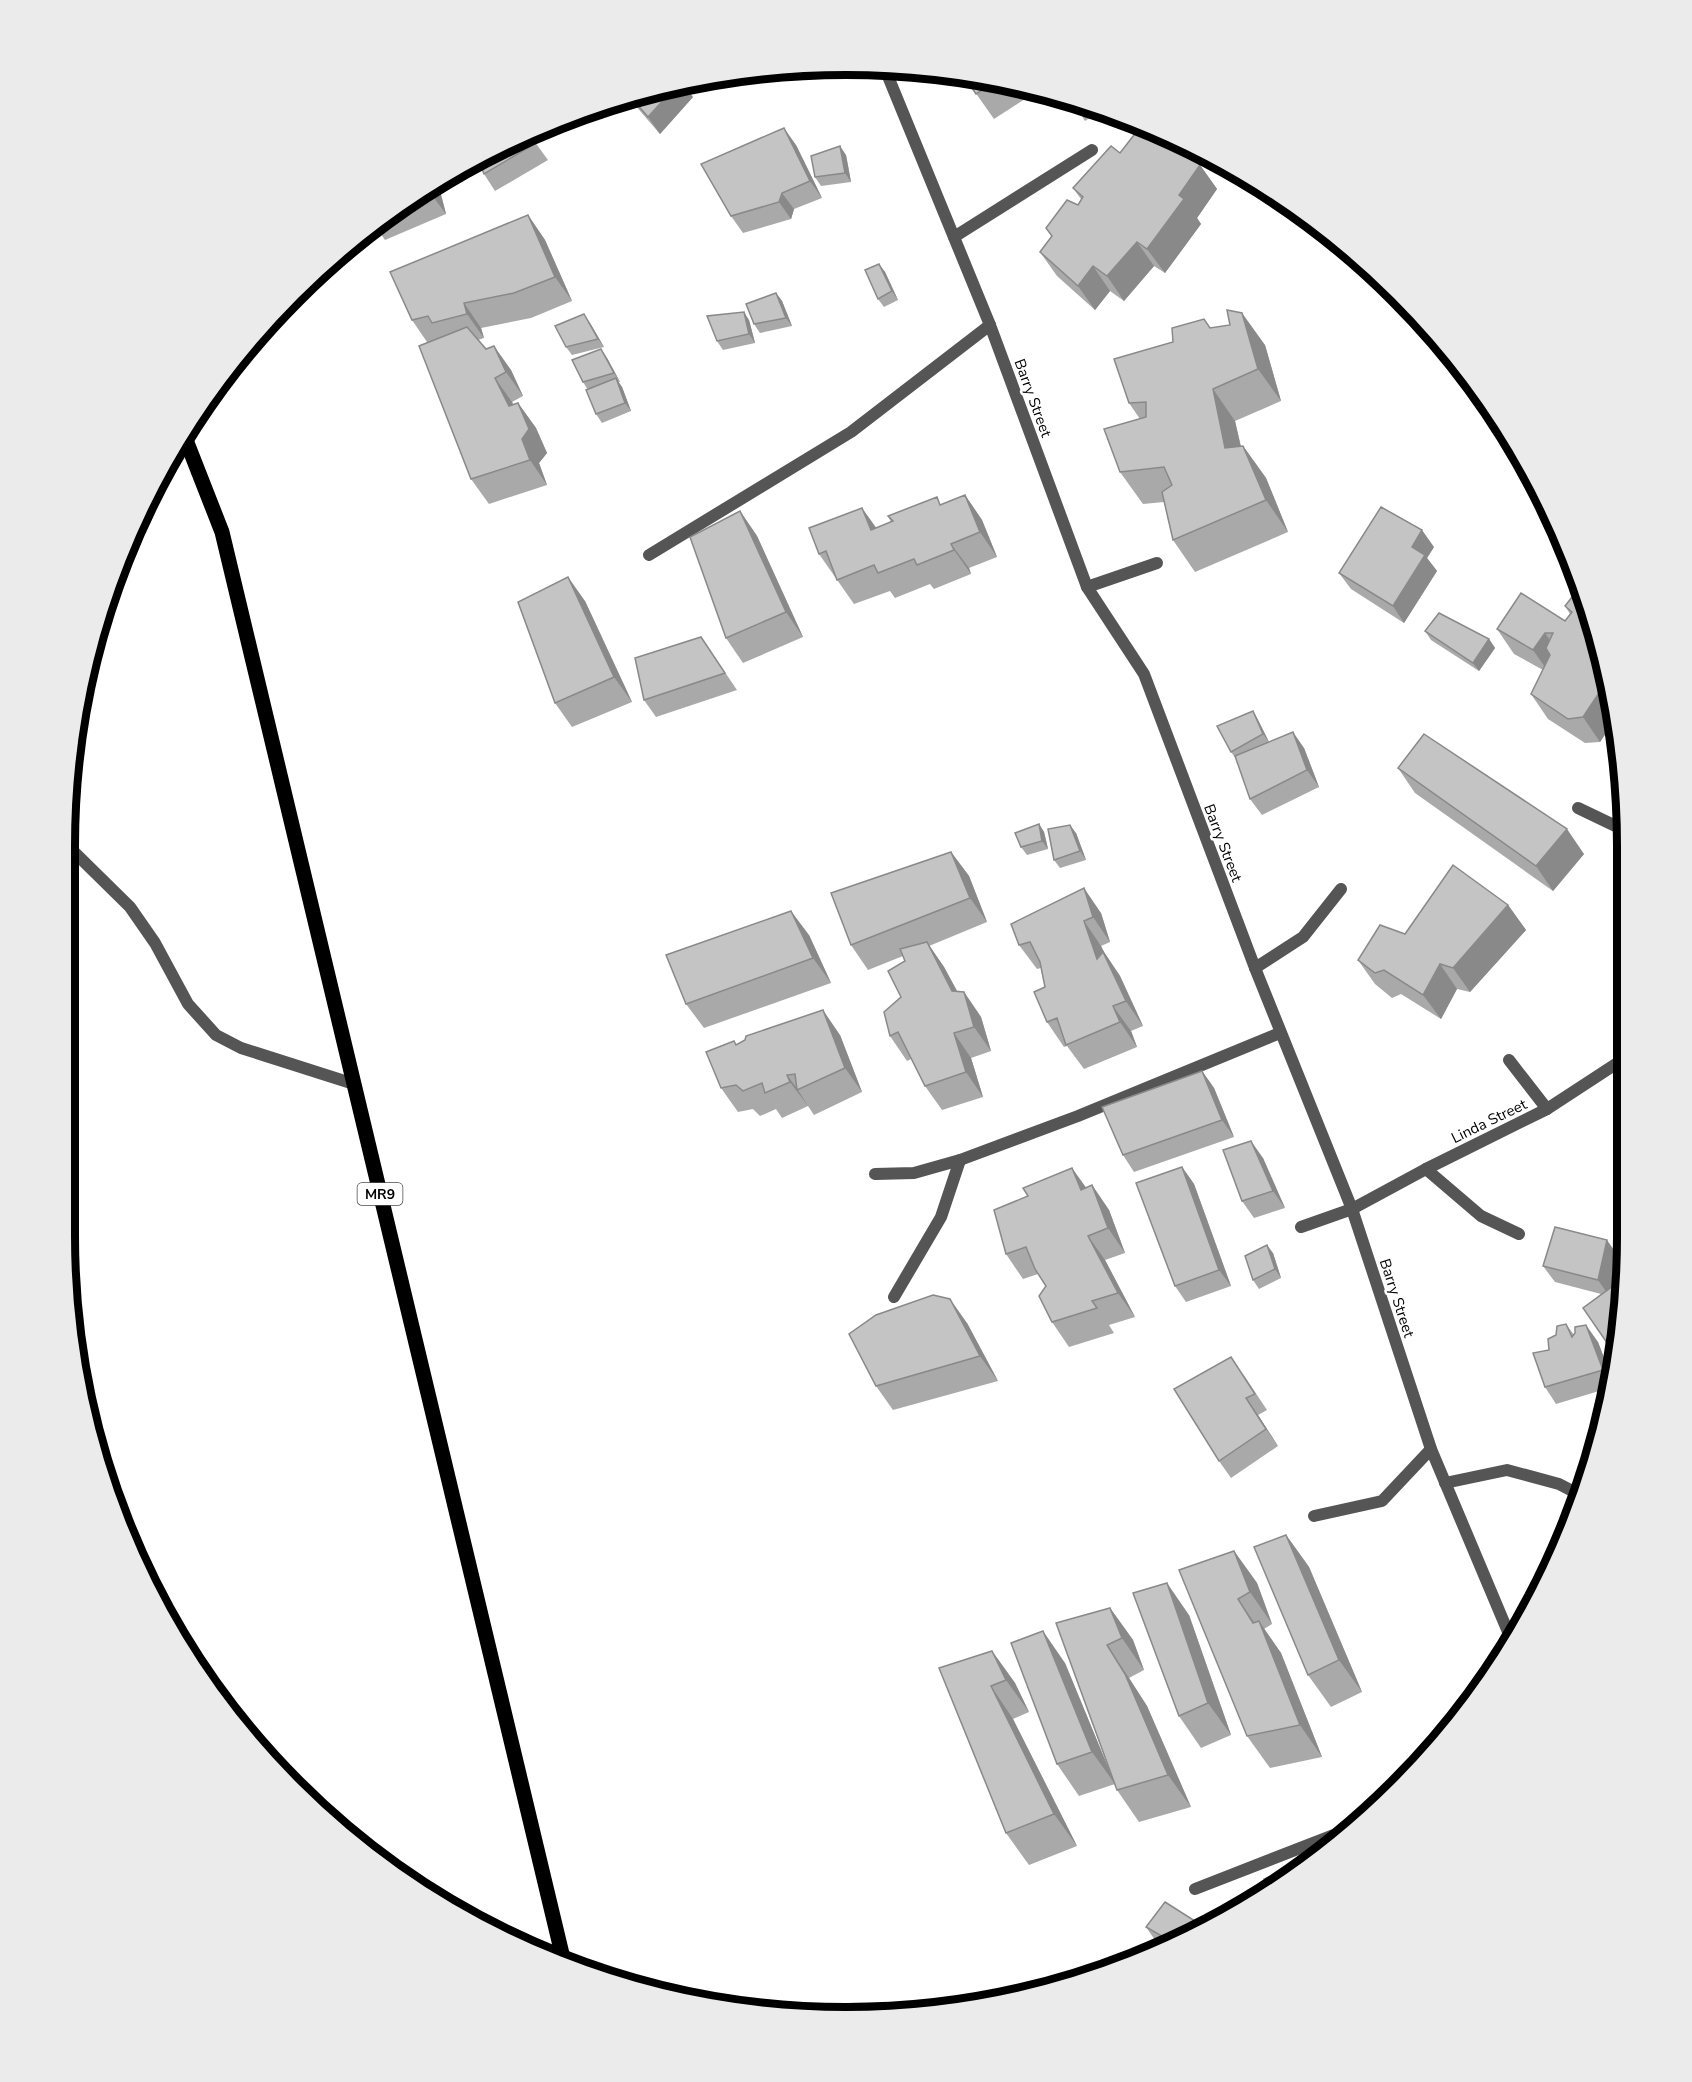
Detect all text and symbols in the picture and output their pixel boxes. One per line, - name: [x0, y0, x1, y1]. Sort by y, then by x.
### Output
- street label: Barry Street: [1010, 356, 1057, 441]
- street label: Barry Street: [1199, 801, 1247, 885]
- street label: Linda Street: [1448, 1094, 1531, 1148]
- road number: MR9: [358, 1183, 403, 1205]
- street label: Barry Street: [1375, 1256, 1419, 1341]

